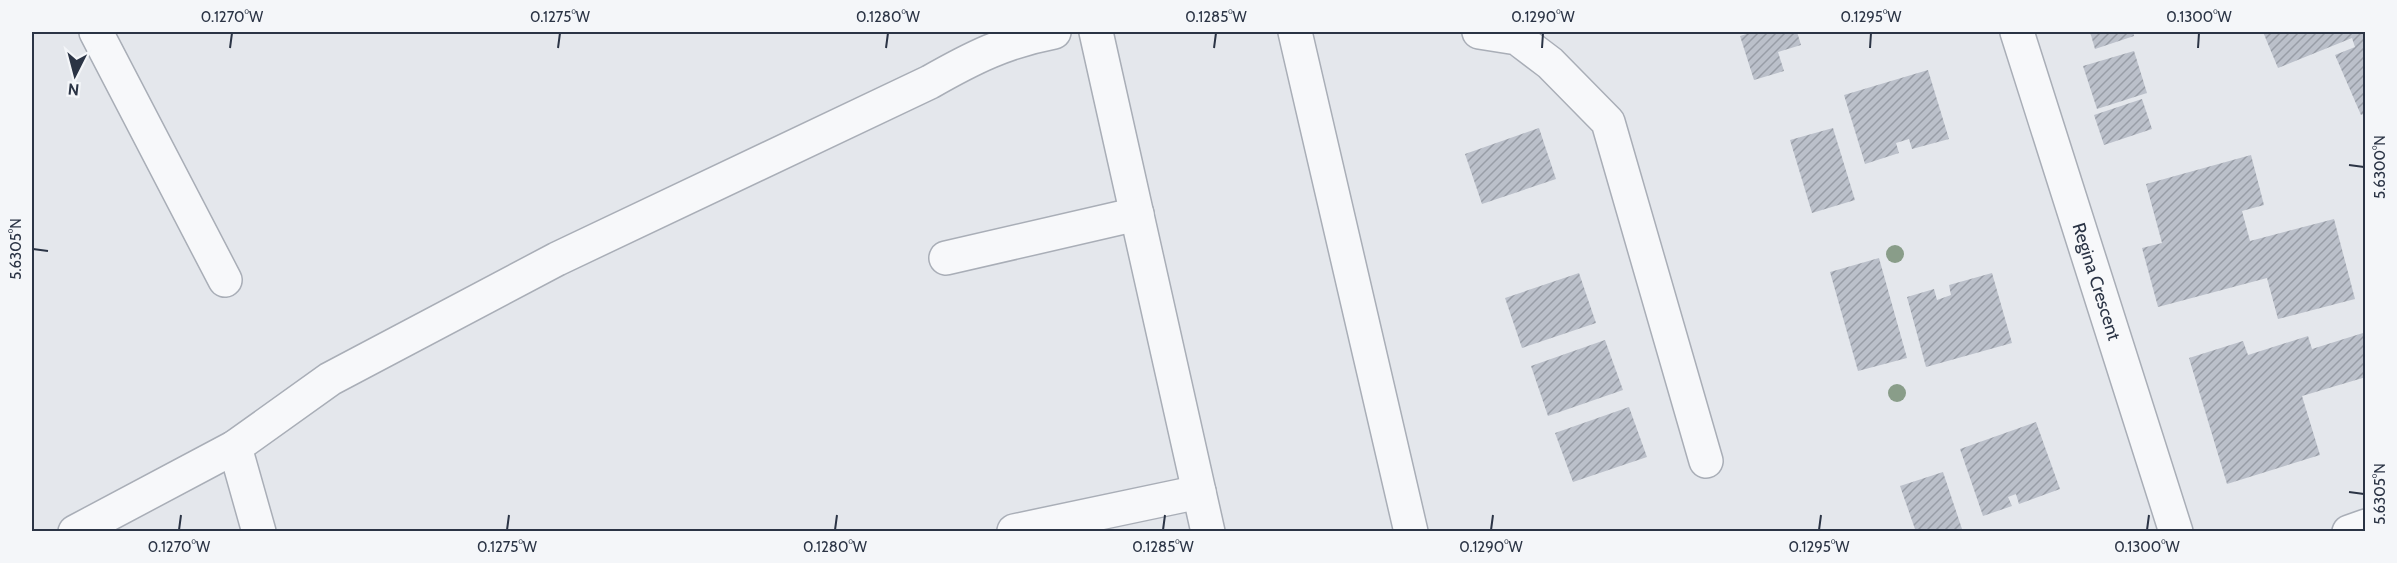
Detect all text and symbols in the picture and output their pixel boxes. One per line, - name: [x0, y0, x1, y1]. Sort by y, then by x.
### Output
- text: 0.1270°W: [201, 8, 264, 26]
- text: 0.1275°W: [530, 8, 591, 26]
- text: 0.1280°W: [856, 8, 921, 26]
- text: 0.1285°W: [1185, 8, 1248, 26]
- text: 0.1290°W: [1511, 8, 1576, 26]
- text: 0.1295°W: [1840, 8, 1902, 26]
- text: 0.1300°W: [2166, 8, 2233, 26]
- north arrow: [45, 45, 105, 105]
- text: N: [67, 79, 80, 99]
- text: 5.6300°N: [2371, 135, 2389, 199]
- text: 5.6305°N: [7, 218, 25, 280]
- street label: Regina Crescent: [2067, 220, 2125, 343]
- text: 5.6305°N: [2371, 463, 2389, 525]
- text: 0.1270°W: [148, 538, 211, 556]
- text: 0.1275°W: [477, 538, 538, 556]
- text: 0.1280°W: [803, 538, 868, 556]
- text: 0.1285°W: [1132, 538, 1195, 556]
- text: 0.1290°W: [1459, 538, 1524, 556]
- text: 0.1295°W: [1788, 538, 1850, 556]
- text: 0.1300°W: [2114, 538, 2181, 556]

